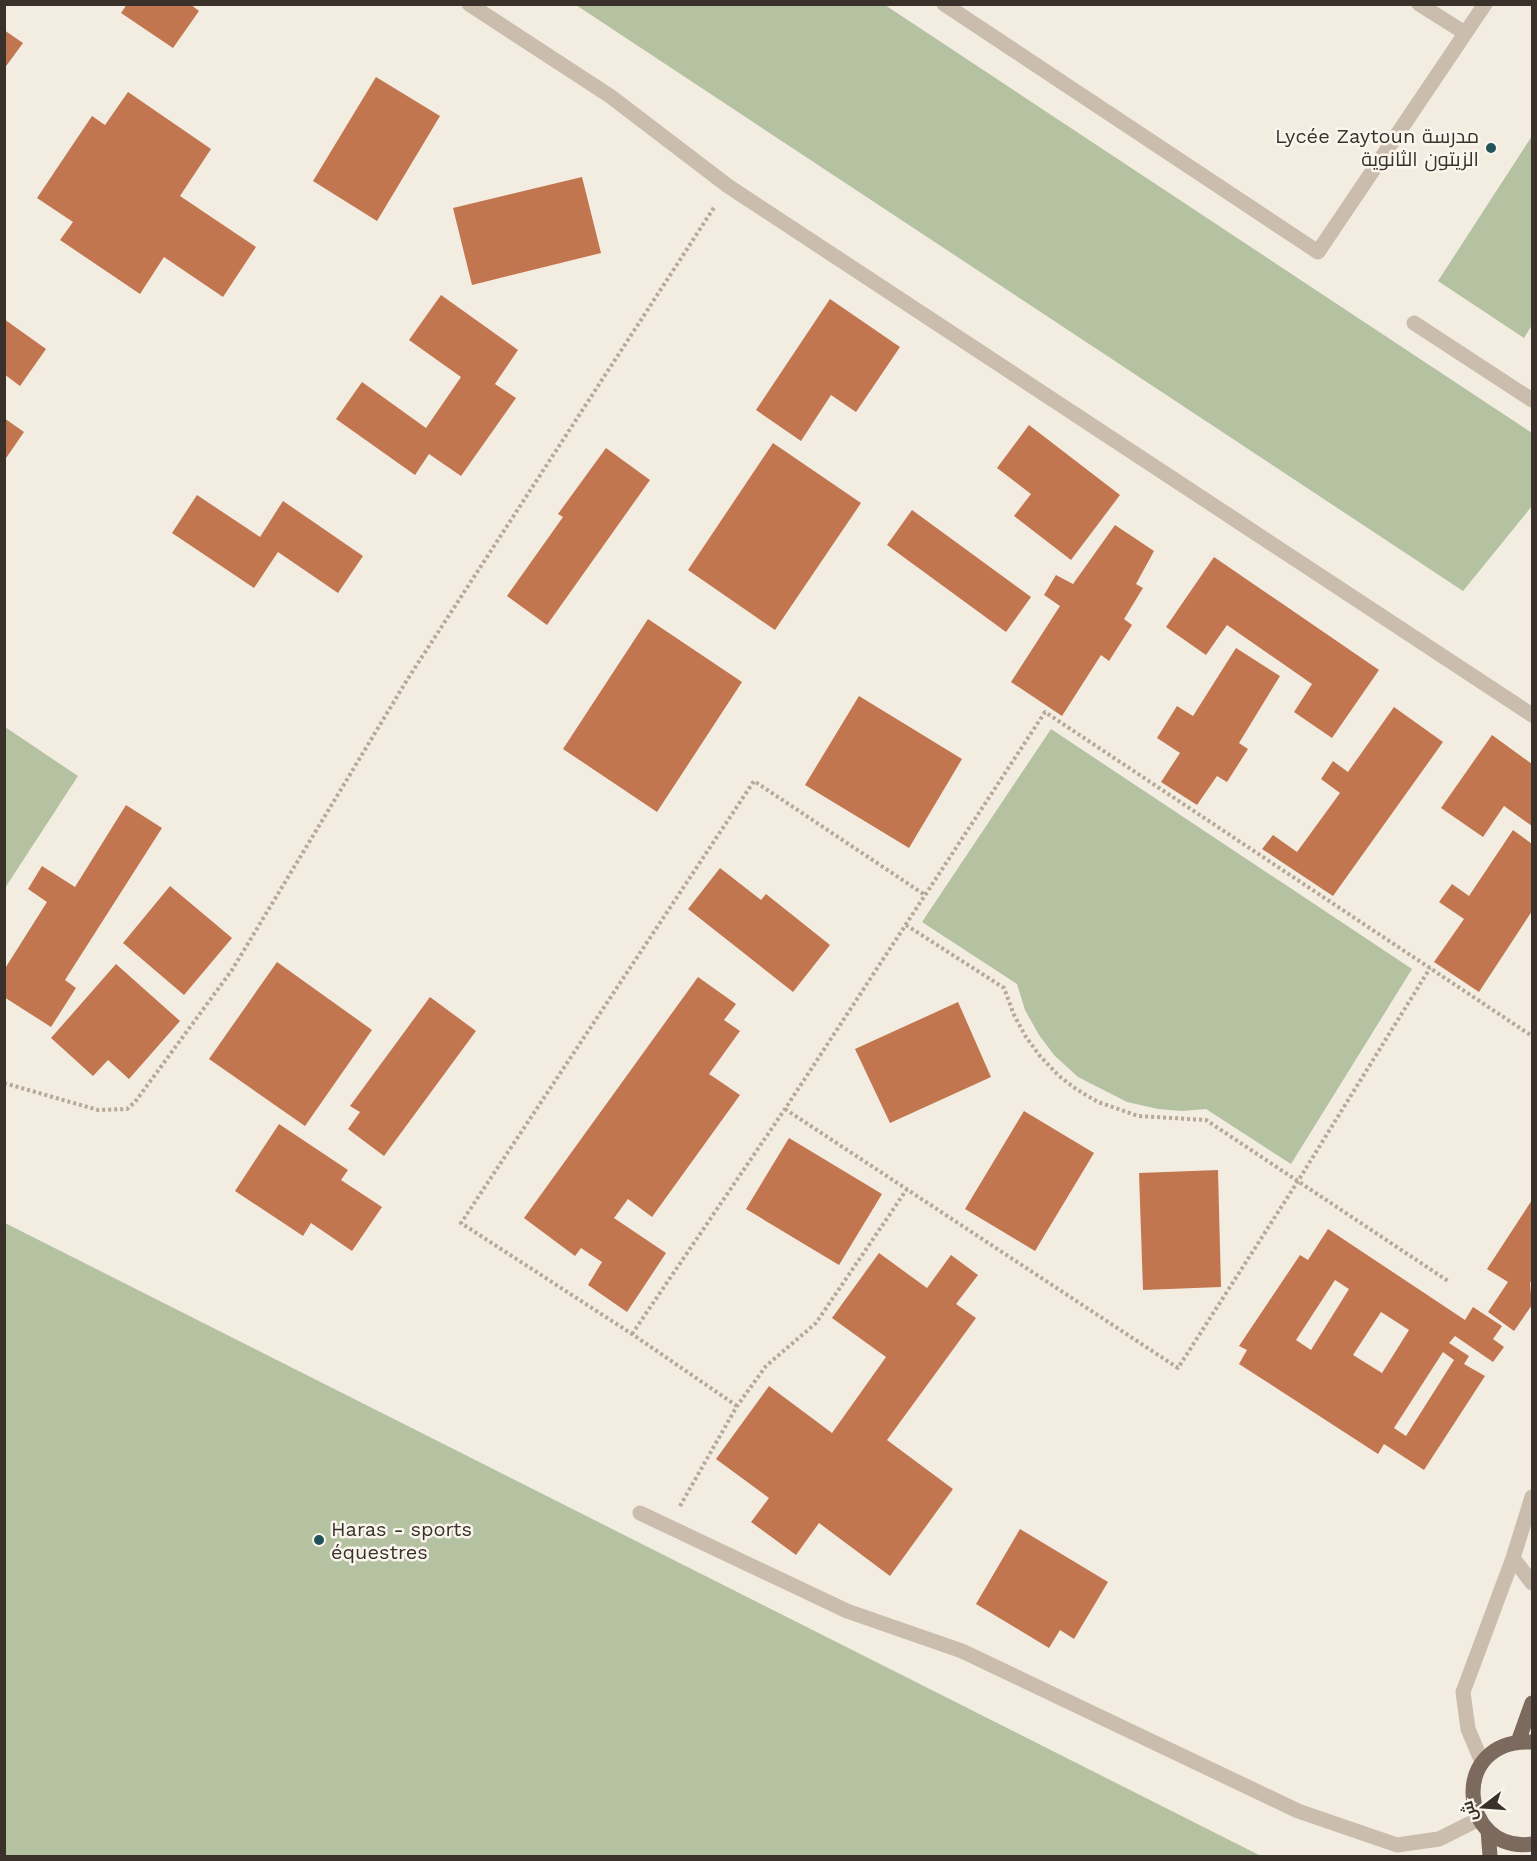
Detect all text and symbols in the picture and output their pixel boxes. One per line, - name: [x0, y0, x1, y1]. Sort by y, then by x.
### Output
- place label: Lycée Zaytoun مدرسة الزيتون الثانوية: [1275, 124, 1479, 172]
- marker: Lycée Zaytoun مدرسة الزيتون الثانوية: [1484, 141, 1498, 155]
- place label: Haras - sports équestres: [331, 1517, 472, 1564]
- marker: Haras - sports équestres: [312, 1533, 326, 1547]
- north arrow: [1453, 1777, 1513, 1837]
- text: ش: [1457, 1799, 1481, 1824]

